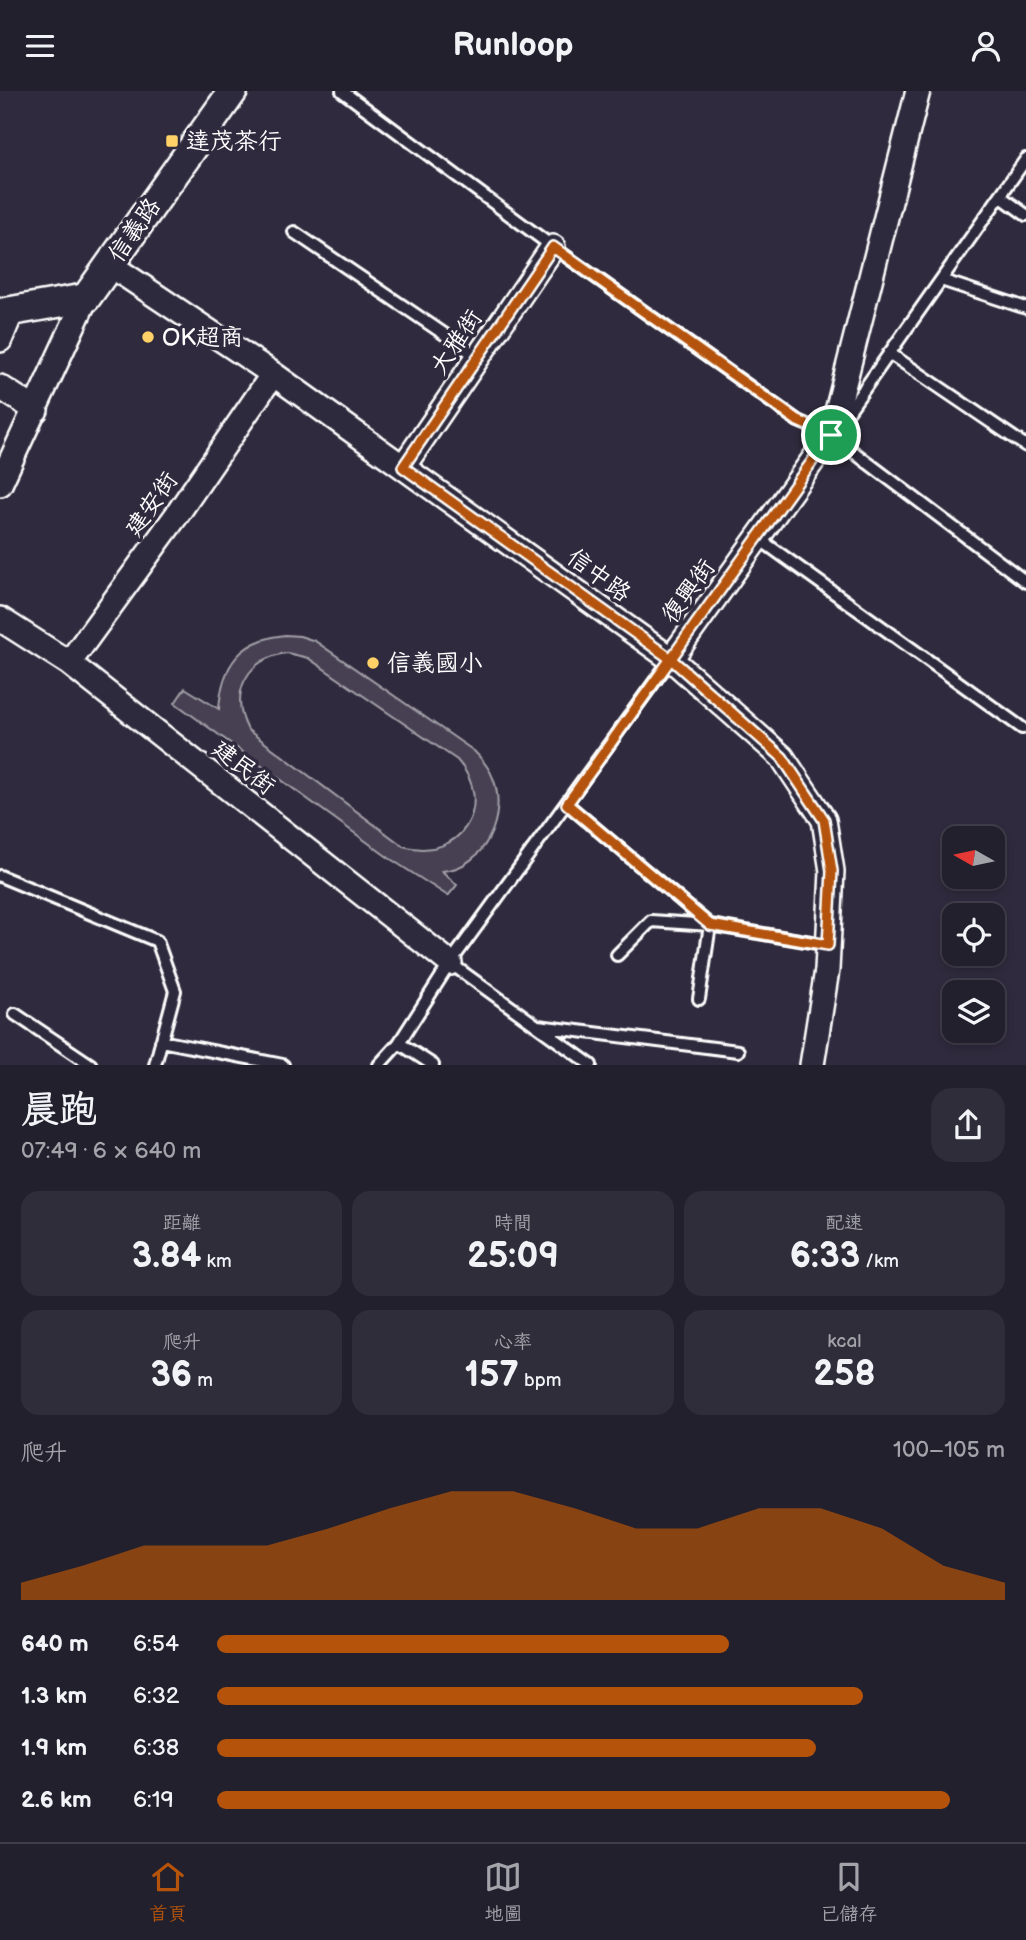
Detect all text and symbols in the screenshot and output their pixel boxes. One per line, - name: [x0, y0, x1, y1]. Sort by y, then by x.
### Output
- text: Runloop: [453, 26, 573, 65]
- icon: menu: [21, 27, 59, 65]
- icon: person: [967, 27, 1005, 65]
- place label: 達茂茶行: [186, 127, 282, 156]
- marker: 達茂茶行: [164, 133, 180, 149]
- street label: 信義路: [102, 192, 167, 268]
- street label: 大雅街: [424, 304, 489, 380]
- place label: OK超商: [162, 323, 244, 352]
- marker: OK超商: [140, 329, 156, 345]
- pin: [801, 405, 861, 465]
- icon: arrive: [812, 416, 850, 454]
- street label: 建安街: [119, 466, 184, 542]
- street label: 信中路: [561, 543, 636, 608]
- street label: 復興街: [656, 554, 721, 629]
- place label: 信義國小: [387, 649, 483, 678]
- marker: 信義國小: [365, 655, 381, 671]
- street label: 建民街: [206, 734, 281, 801]
- north arrow: [942, 826, 1004, 889]
- map controls: [942, 826, 1005, 1043]
- button: locate: [942, 903, 1005, 966]
- button: layers: [942, 980, 1005, 1043]
- text: 晨跑: [21, 1088, 97, 1133]
- button: share: [931, 1088, 1005, 1162]
- text: 07:49 · 6 × 640 m: [21, 1137, 201, 1165]
- text: 距離: [163, 1212, 201, 1235]
- text: 時間: [494, 1212, 532, 1235]
- text: 配速: [825, 1212, 863, 1235]
- text: 3.84: [132, 1235, 201, 1278]
- text: 25:09: [467, 1235, 559, 1278]
- text: 6:33: [790, 1235, 860, 1278]
- text: km: [201, 1250, 232, 1273]
- text: /km: [860, 1250, 899, 1273]
- text: kcal: [827, 1330, 861, 1353]
- text: 爬升: [163, 1331, 201, 1354]
- text: 心率: [494, 1331, 532, 1354]
- text: 258: [813, 1353, 875, 1396]
- text: 36: [150, 1354, 192, 1397]
- text: 157: [465, 1354, 519, 1397]
- text: m: [192, 1369, 213, 1392]
- text: bpm: [519, 1369, 561, 1392]
- text: 100–105 m: [893, 1436, 1005, 1464]
- text: 爬升: [21, 1439, 67, 1467]
- text: 640 m: [21, 1630, 89, 1658]
- text: 6:54: [133, 1630, 179, 1658]
- text: 1.3 km: [21, 1682, 87, 1710]
- text: 6:32: [133, 1682, 179, 1710]
- text: 1.9 km: [21, 1734, 87, 1762]
- text: 6:38: [133, 1734, 179, 1762]
- text: 2.6 km: [21, 1786, 92, 1814]
- text: 6:19: [133, 1786, 174, 1814]
- tab: 首頁: [149, 1858, 187, 1926]
- tab: 地圖: [484, 1858, 522, 1926]
- tab: 已儲存: [820, 1858, 877, 1926]

